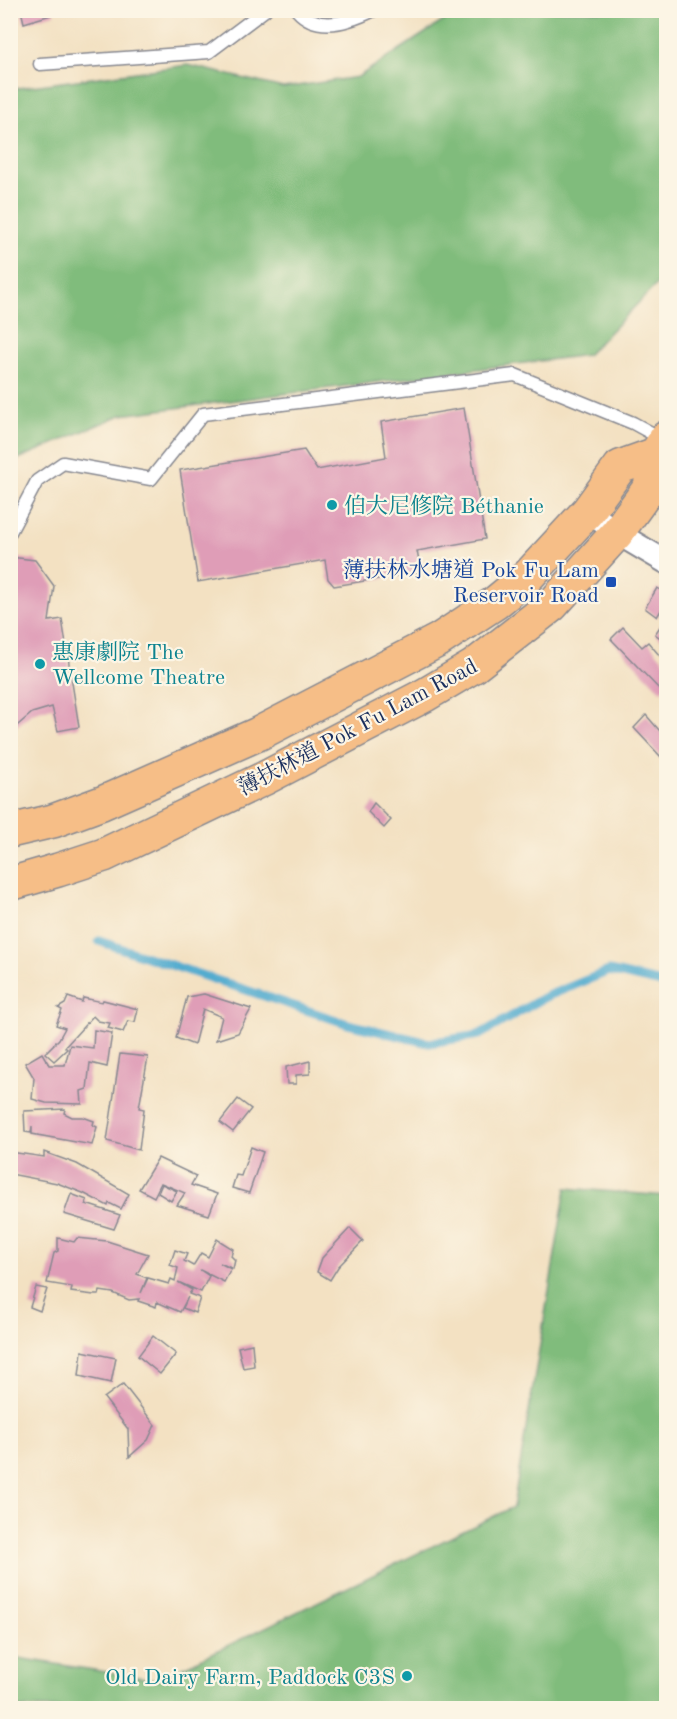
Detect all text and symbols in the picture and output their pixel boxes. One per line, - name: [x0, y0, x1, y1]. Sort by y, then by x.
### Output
- place label: 伯大尼修院 Béthanie: [344, 494, 544, 518]
- marker: 伯大尼修院 Béthanie: [325, 498, 339, 512]
- place label: 薄扶林水塘道 Pok Fu Lam Reservoir Road: [343, 558, 599, 607]
- marker: 薄扶林水塘道 Pok Fu Lam Reservoir Road: [604, 575, 618, 589]
- place label: 惠康劇院 The Wellcome Theatre: [52, 640, 225, 689]
- street label: 薄扶林道 Pok Fu Lam Road: [234, 653, 481, 800]
- marker: 惠康劇院 The Wellcome Theatre: [33, 657, 47, 671]
- place label: Old Dairy Farm, Paddock C3S: [105, 1667, 395, 1689]
- marker: Old Dairy Farm, Paddock C3S: [400, 1669, 414, 1683]

